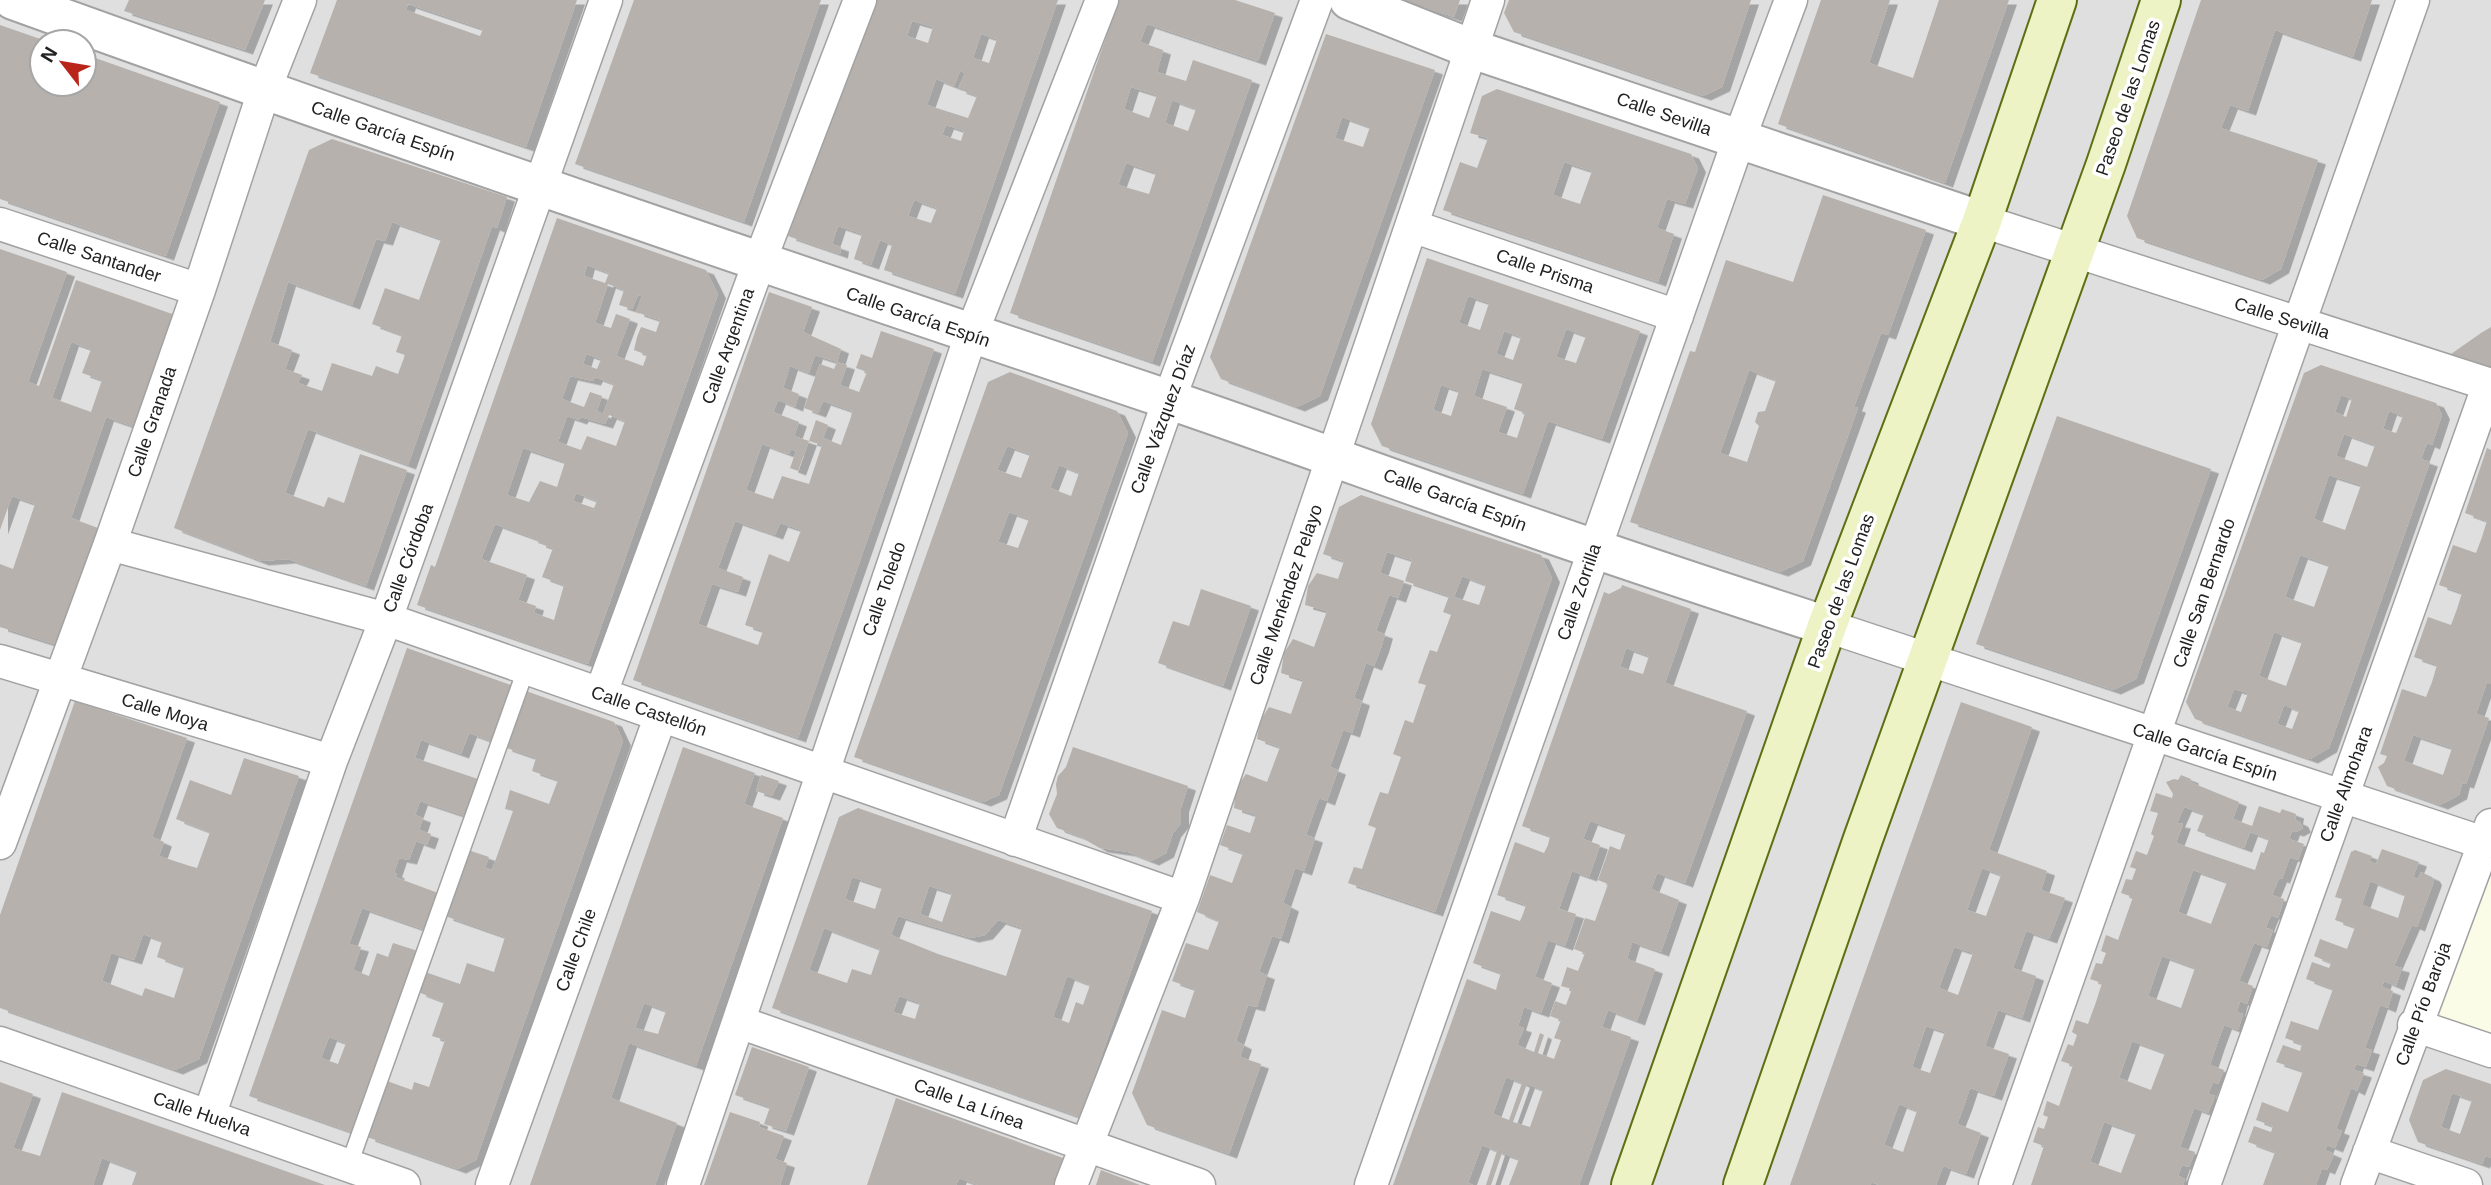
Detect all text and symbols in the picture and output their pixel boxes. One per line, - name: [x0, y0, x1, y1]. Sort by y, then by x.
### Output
- street label: Paseo de las Lomas: [2092, 18, 2164, 178]
- north arrow: [28, 28, 98, 98]
- text: N: [36, 43, 61, 66]
- street label: Calle Sevilla: [1614, 88, 1715, 140]
- street label: Calle García Espín: [308, 97, 458, 165]
- street label: Calle Santander: [35, 228, 163, 286]
- street label: Calle Prisma: [1494, 245, 1597, 297]
- street label: Calle García Espín: [843, 283, 993, 351]
- street label: Calle Argentina: [698, 284, 759, 407]
- street label: Calle Sevilla: [2232, 293, 2333, 343]
- street label: Calle Vázquez Díaz: [1127, 341, 1199, 497]
- street label: Calle Granada: [124, 363, 181, 480]
- street label: Calle García Espín: [1381, 465, 1529, 535]
- street label: Calle Córdoba: [379, 500, 437, 615]
- street label: Calle Menéndez Pelayo: [1246, 502, 1326, 688]
- street label: Paseo de las Lomas: [1804, 511, 1878, 671]
- street label: Calle San Bernardo: [2169, 515, 2239, 671]
- street label: Calle Toledo: [858, 539, 910, 639]
- street label: Calle Zorrilla: [1553, 540, 1605, 643]
- street label: Calle Castellón: [589, 682, 709, 740]
- street label: Calle Moya: [119, 689, 212, 735]
- street label: Calle García Espín: [2130, 719, 2280, 785]
- street label: Calle Almohara: [2316, 722, 2377, 845]
- street label: Calle Chile: [552, 906, 600, 994]
- street label: Calle Pío Baroja: [2391, 939, 2455, 1069]
- street label: Calle La Línea: [911, 1075, 1028, 1134]
- street label: Calle Huelva: [150, 1088, 254, 1140]

